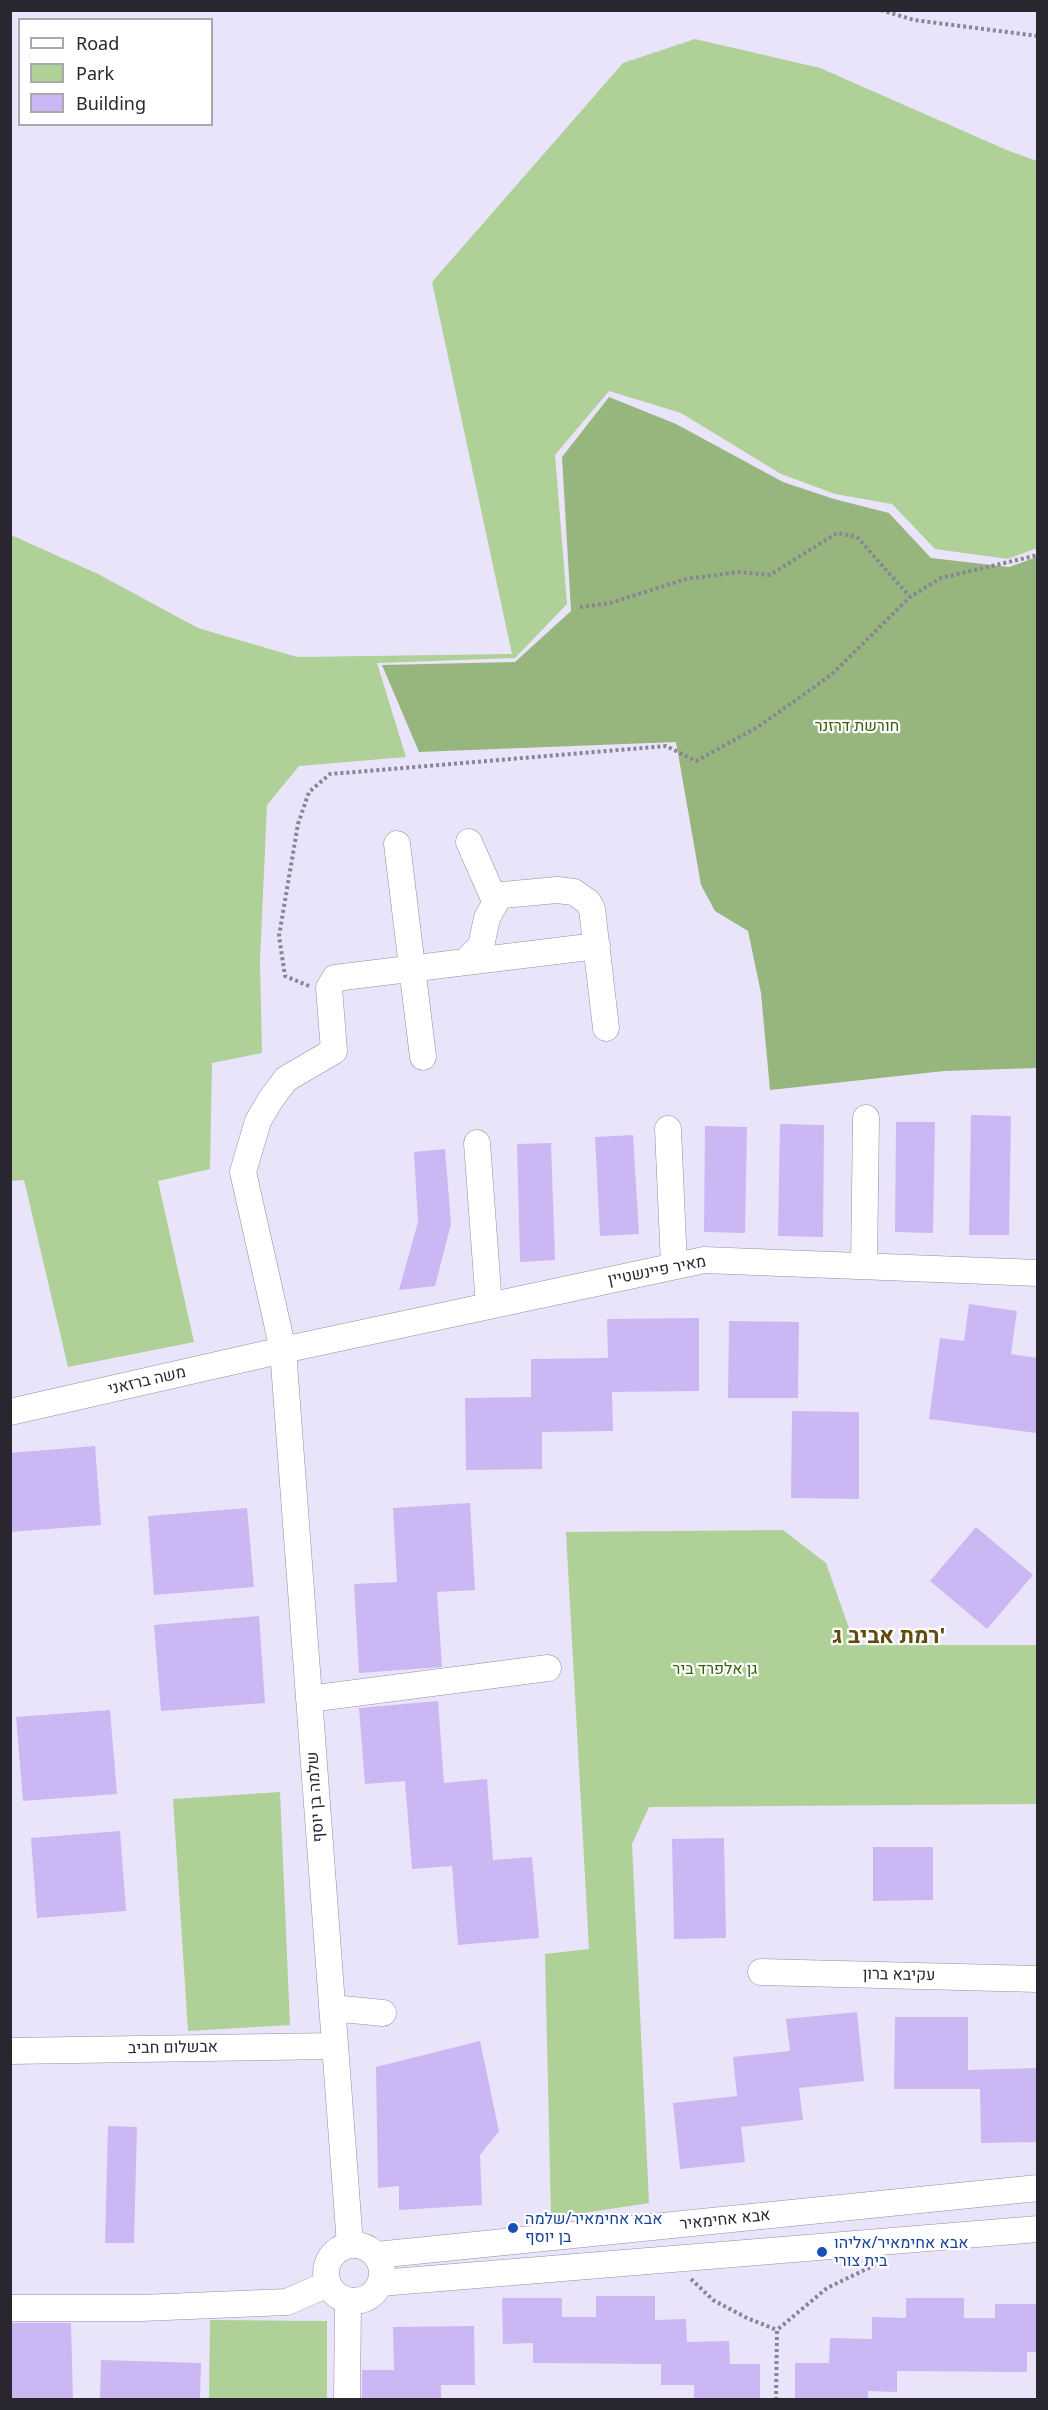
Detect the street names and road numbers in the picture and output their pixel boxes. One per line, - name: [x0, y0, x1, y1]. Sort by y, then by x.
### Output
- street label: מאיר פיינשטיין: [606, 1252, 708, 1290]
- street label: משה ברזאני: [106, 1363, 188, 1399]
- street label: שלמה בן יוסף: [303, 1751, 329, 1843]
- street label: עקיבא ברון: [863, 1965, 935, 1985]
- street label: אבשלום חביב: [128, 2038, 218, 2058]
- street label: אבא אחימאיר: [679, 2206, 771, 2234]

